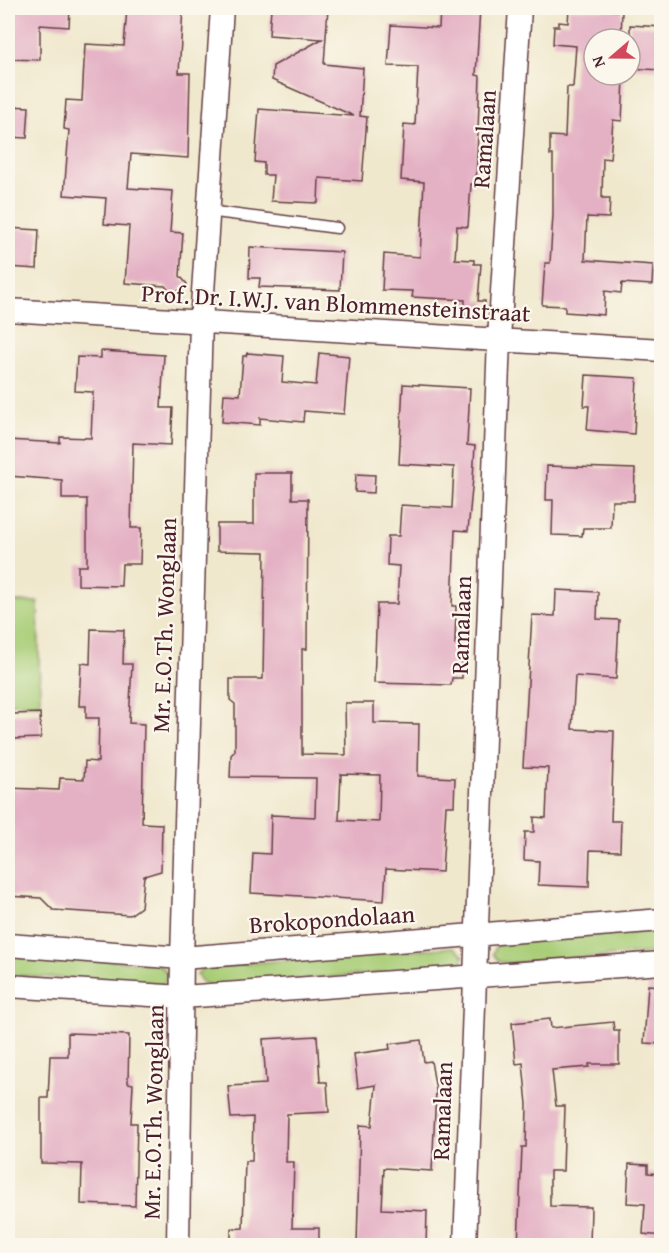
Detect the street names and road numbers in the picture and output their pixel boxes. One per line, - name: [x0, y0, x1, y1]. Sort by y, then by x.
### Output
- street label: Ramalaan: [463, 88, 505, 190]
- street label: Prof. Dr. I.W.J. van Blommensteinstraat: [141, 275, 532, 331]
- street label: Mr. E.O.Th. Wonglaan: [143, 516, 185, 733]
- street label: Ramalaan: [442, 574, 480, 675]
- street label: Brokopondolaan: [248, 896, 417, 942]
- street label: Mr. E.O.Th. Wonglaan: [134, 1004, 172, 1220]
- street label: Ramalaan: [423, 1060, 461, 1161]

